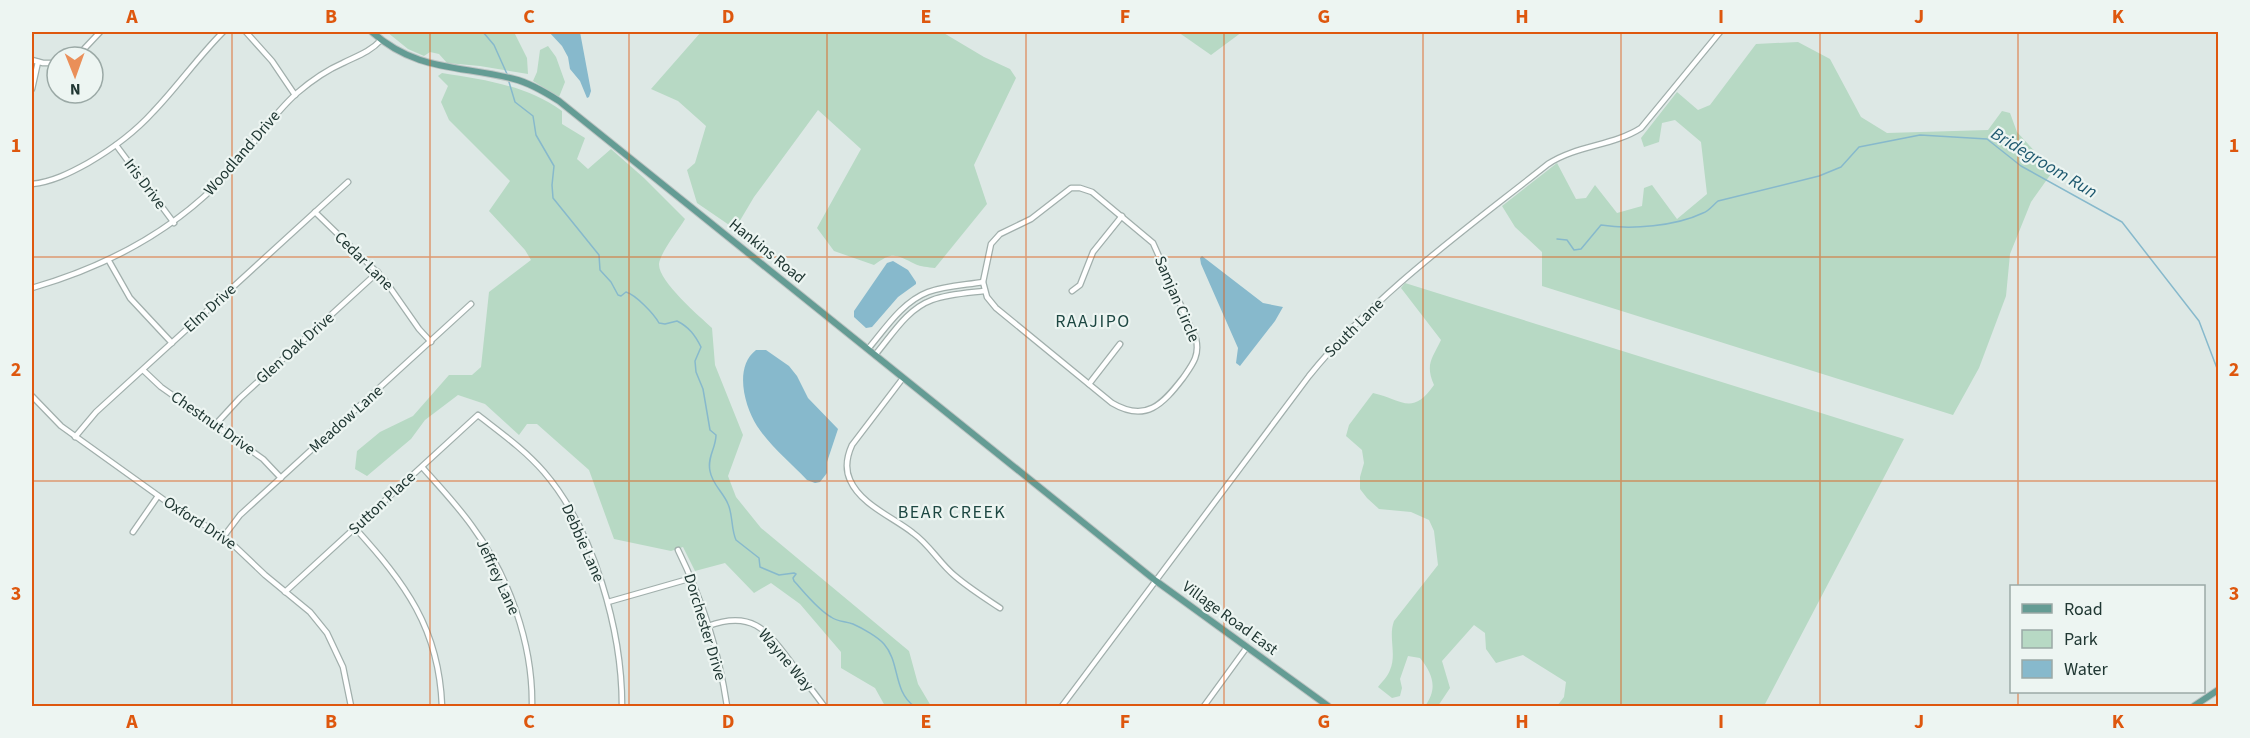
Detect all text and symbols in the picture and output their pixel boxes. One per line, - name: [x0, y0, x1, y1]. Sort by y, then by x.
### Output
- text: A: [125, 3, 138, 31]
- text: B: [325, 3, 337, 31]
- text: C: [523, 3, 535, 31]
- text: D: [722, 3, 734, 31]
- text: E: [921, 3, 931, 31]
- text: F: [1120, 3, 1130, 31]
- text: G: [1318, 3, 1330, 31]
- text: H: [1515, 3, 1529, 31]
- text: I: [1718, 3, 1724, 31]
- text: J: [1914, 3, 1924, 31]
- text: K: [2112, 3, 2125, 31]
- north arrow: [45, 45, 105, 105]
- text: N: [70, 78, 81, 100]
- street label: Woodland Drive: [199, 106, 285, 200]
- water label: Bridegroom Run: [1986, 121, 2102, 205]
- text: 1: [11, 132, 21, 160]
- text: 1: [2229, 132, 2239, 160]
- street label: Iris Drive: [119, 154, 171, 214]
- street label: Hankins Road: [724, 213, 810, 289]
- street label: Cedar Lane: [330, 227, 398, 295]
- street label: Samjan Circle: [1149, 253, 1205, 346]
- street label: Elm Drive: [179, 278, 241, 337]
- street label: South Lane: [1319, 293, 1389, 363]
- street label: Glen Oak Drive: [251, 307, 339, 389]
- district label: RAAJIPO: [1055, 309, 1131, 334]
- text: 2: [11, 356, 21, 384]
- text: 2: [2229, 356, 2239, 384]
- street label: Meadow Lane: [304, 380, 388, 458]
- street label: Chestnut Drive: [166, 386, 260, 460]
- street label: Sutton Place: [344, 466, 420, 540]
- street label: Oxford Drive: [159, 491, 241, 555]
- district label: BEAR CREEK: [898, 500, 1006, 525]
- street label: Debbie Lane: [556, 501, 610, 585]
- street label: Jeffrey Lane: [471, 535, 525, 619]
- street label: Dorchester Drive: [678, 571, 732, 683]
- street label: Village Road East: [1178, 576, 1283, 661]
- text: 3: [11, 580, 21, 608]
- text: 3: [2229, 580, 2239, 608]
- legend: [2010, 585, 2205, 693]
- text: Road: [2064, 597, 2103, 622]
- street label: Wayne Way: [753, 624, 819, 696]
- text: Park: [2064, 627, 2098, 652]
- text: Water: [2064, 657, 2108, 682]
- text: A: [125, 708, 138, 736]
- text: B: [325, 708, 337, 736]
- text: C: [523, 708, 535, 736]
- text: D: [722, 708, 734, 736]
- text: E: [921, 708, 931, 736]
- text: F: [1120, 708, 1130, 736]
- text: G: [1318, 708, 1330, 736]
- text: H: [1515, 708, 1529, 736]
- text: I: [1718, 708, 1724, 736]
- text: J: [1914, 708, 1924, 736]
- text: K: [2112, 708, 2125, 736]

